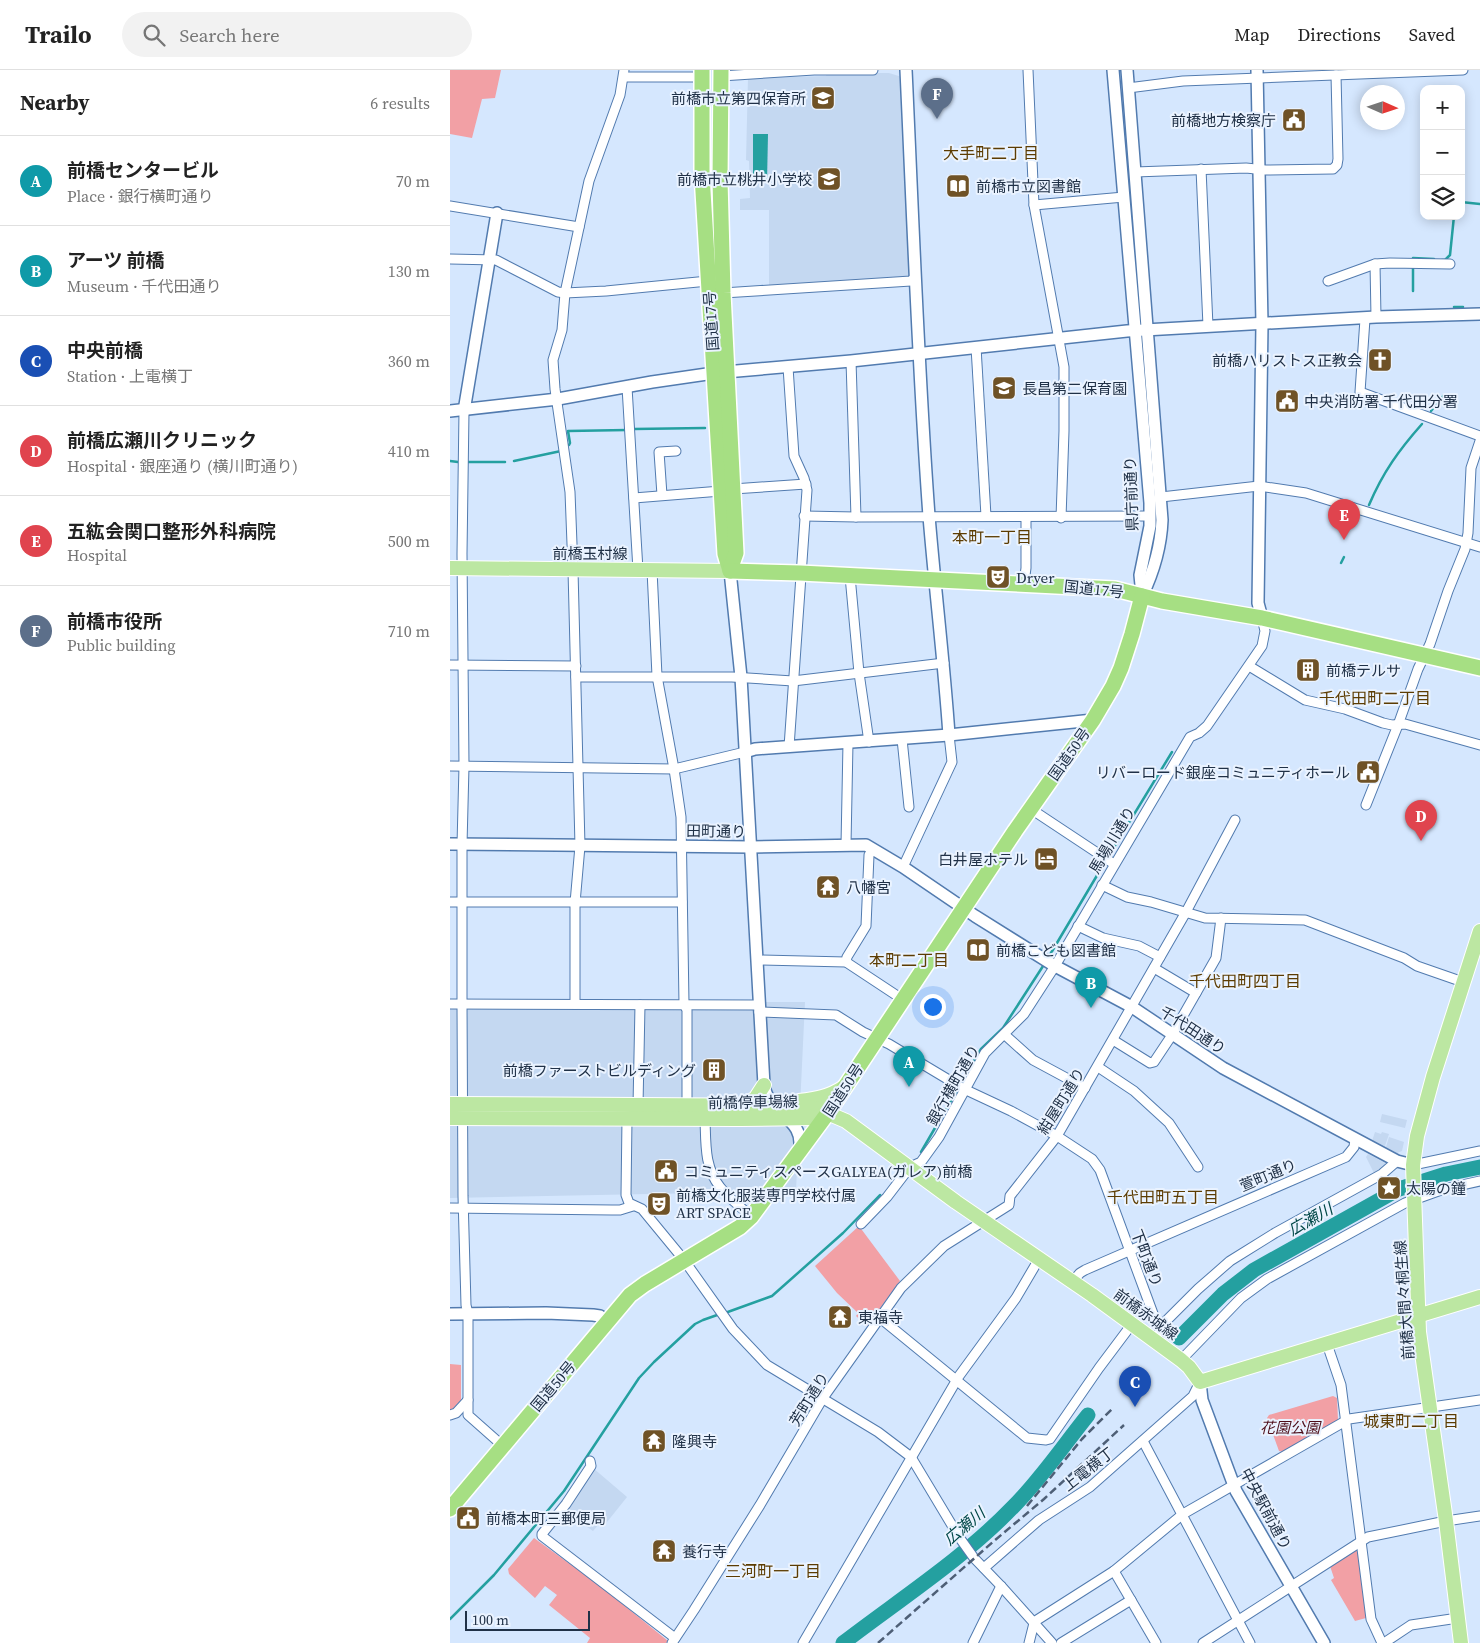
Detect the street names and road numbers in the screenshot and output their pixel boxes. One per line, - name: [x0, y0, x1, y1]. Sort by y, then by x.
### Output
- street label: 国道17号: [698, 290, 724, 352]
- street label: 県庁前通り: [1119, 456, 1143, 532]
- street label: 前橋玉村線: [552, 543, 628, 564]
- street label: 国道17号: [1063, 575, 1125, 603]
- street label: 国道50号: [1043, 723, 1095, 785]
- street label: 馬場川通り: [1084, 802, 1140, 878]
- street label: 田町通り: [686, 820, 746, 842]
- street label: 千代田通り: [1156, 1001, 1230, 1059]
- street label: 銀行横町通り: [921, 1041, 985, 1129]
- street label: 国道50号: [818, 1059, 868, 1121]
- street label: 紺屋町通り: [1032, 1064, 1090, 1138]
- street label: 前橋停車場線: [708, 1091, 798, 1113]
- street label: 萱町通り: [1236, 1154, 1300, 1196]
- street label: 下町通り: [1126, 1226, 1168, 1290]
- street label: 前橋大間々桐生線: [1389, 1239, 1419, 1361]
- street label: 前橋赤城線: [1109, 1283, 1183, 1345]
- street label: 国道50号: [526, 1356, 580, 1416]
- street label: 芳町通り: [784, 1368, 834, 1430]
- street label: 上電横丁: [1058, 1442, 1118, 1496]
- street label: 中央駅前通り: [1236, 1464, 1296, 1554]

